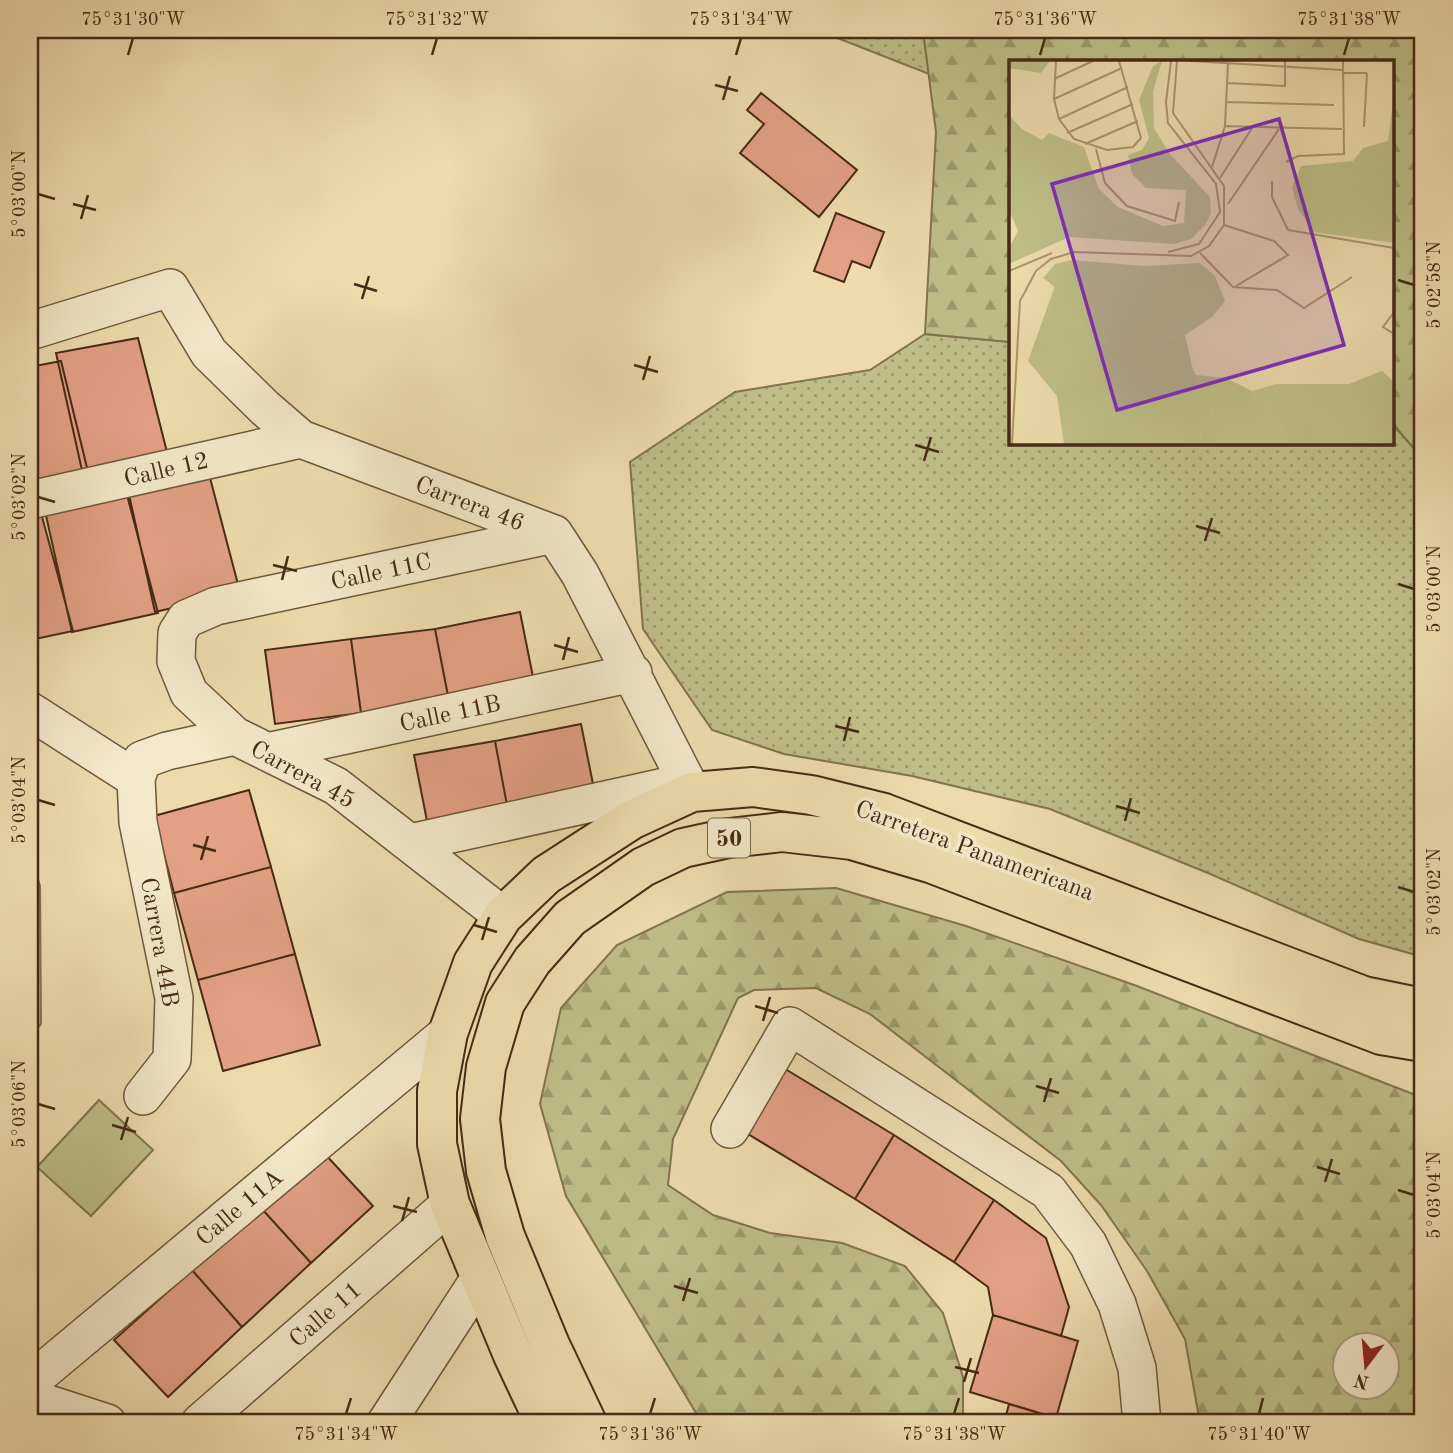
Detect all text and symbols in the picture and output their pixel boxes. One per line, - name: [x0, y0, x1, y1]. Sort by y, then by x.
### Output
- text: 75°31'30"W: [81, 11, 185, 29]
- text: 75°31'32"W: [385, 11, 489, 29]
- text: 75°31'34"W: [689, 11, 793, 29]
- text: 75°31'36"W: [993, 11, 1097, 29]
- text: 75°31'38"W: [1297, 11, 1401, 29]
- inset map: [1009, 60, 1394, 444]
- text: 5°03'00"N: [11, 150, 29, 238]
- text: 5°02'58"N: [1426, 241, 1444, 329]
- street label: Calle 12: [122, 450, 211, 492]
- text: 5°03'02"N: [11, 453, 29, 541]
- street label: Carrera 46: [411, 473, 527, 537]
- text: 5°03'00"N: [1426, 545, 1444, 633]
- street label: Calle 11C: [329, 551, 434, 595]
- street label: Calle 11B: [398, 693, 503, 737]
- street label: Carrera 45: [246, 737, 358, 814]
- text: 5°03'04"N: [11, 756, 29, 844]
- street label: Carretera Panamericana: [852, 798, 1097, 906]
- road number: 50: [708, 818, 750, 858]
- text: 5°03'02"N: [1426, 848, 1444, 936]
- street label: Carrera 44B: [135, 876, 181, 1009]
- text: 5°03'06"N: [11, 1060, 29, 1148]
- text: 5°03'04"N: [1426, 1151, 1444, 1239]
- street label: Calle 11A: [192, 1166, 288, 1251]
- street label: Calle 11: [286, 1278, 367, 1353]
- north arrow: [1330, 1330, 1400, 1400]
- text: N: [1352, 1369, 1372, 1391]
- text: 75°31'34"W: [294, 1426, 398, 1444]
- text: 75°31'36"W: [598, 1426, 702, 1444]
- text: 75°31'38"W: [902, 1426, 1006, 1444]
- text: 75°31'40"W: [1207, 1426, 1311, 1444]

